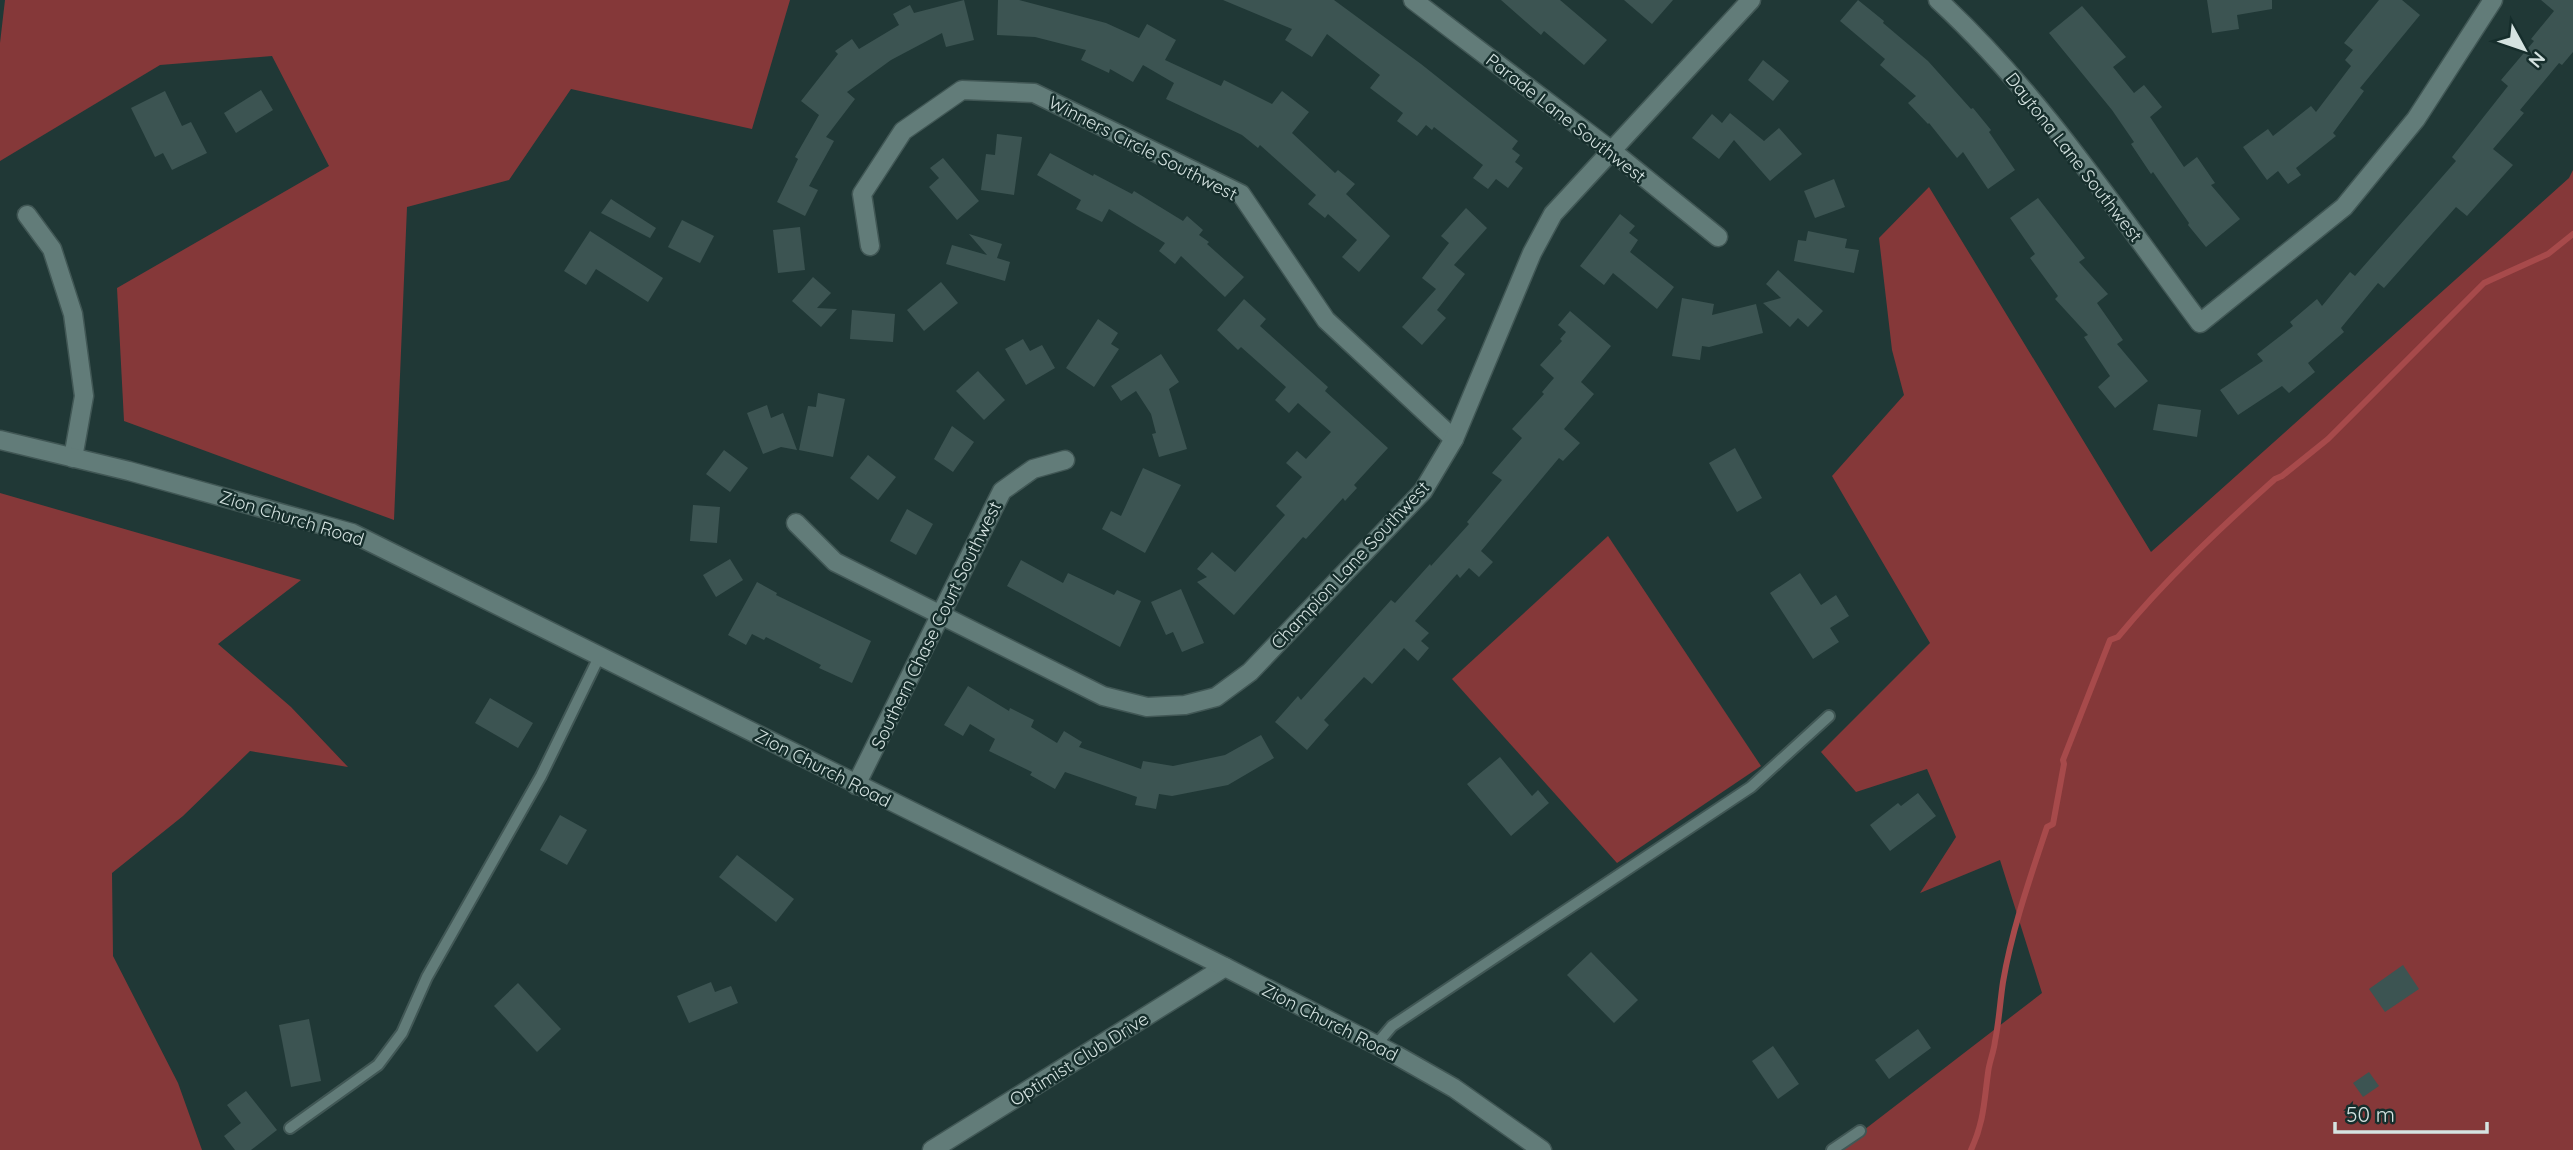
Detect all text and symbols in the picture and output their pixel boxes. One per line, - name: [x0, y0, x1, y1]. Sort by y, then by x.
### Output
- north arrow: [2489, 14, 2559, 84]
- text: N: [2523, 47, 2551, 73]
- street label: Parade Lane Southwest: [1481, 48, 1651, 188]
- street label: Daytona Lane Southwest: [2001, 68, 2147, 246]
- street label: Winners Circle Southwest: [1045, 90, 1241, 206]
- street label: Champion Lane Southwest: [1266, 476, 1434, 654]
- street label: Zion Church Road: [217, 485, 367, 551]
- street label: Southern Chase Court Southwest: [866, 497, 1006, 753]
- street label: Zion Church Road: [751, 724, 895, 812]
- street label: Zion Church Road: [1258, 978, 1402, 1066]
- street label: Optimist Club Drive: [1005, 1007, 1153, 1111]
- scale bar: [2335, 1090, 2487, 1134]
- text: 50 m: [2346, 1101, 2395, 1127]

